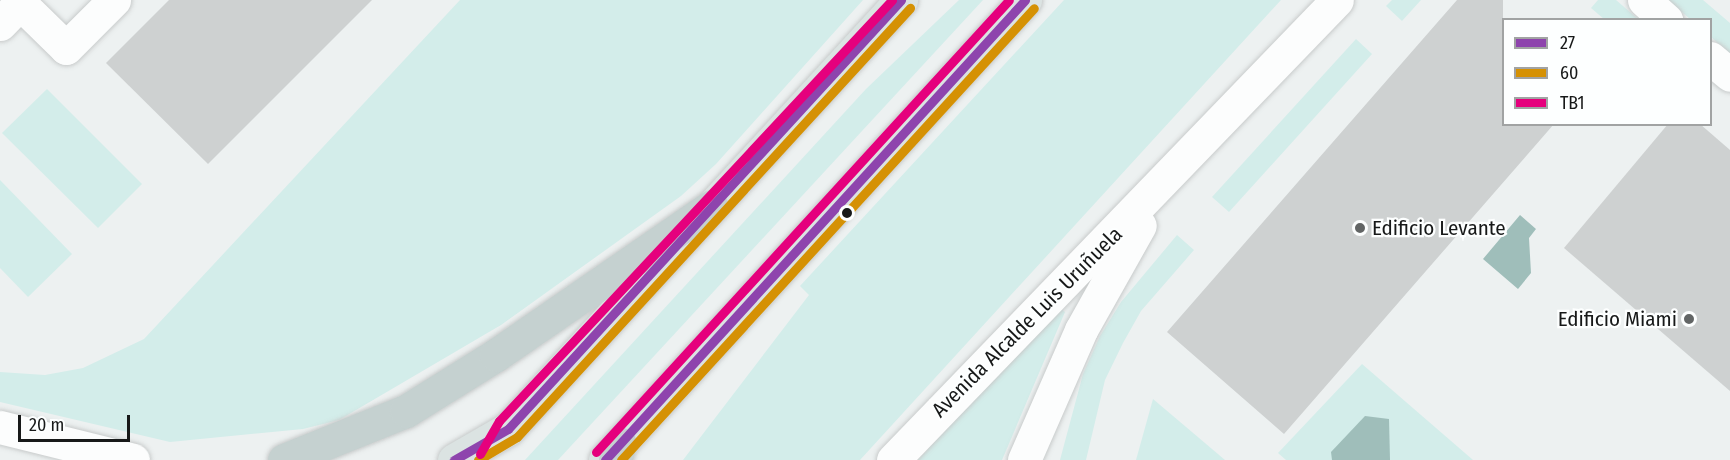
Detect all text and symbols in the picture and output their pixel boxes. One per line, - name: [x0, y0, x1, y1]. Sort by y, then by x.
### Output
- legend: [1502, 18, 1712, 126]
- text: 27: [1560, 32, 1575, 54]
- text: 60: [1560, 62, 1578, 84]
- text: TB1: [1560, 92, 1584, 114]
- unlabelled marker: [841, 207, 853, 219]
- place label: Edificio Levante: [1372, 215, 1506, 241]
- marker: Edificio Levante: [1353, 221, 1367, 235]
- street label: Avenida Alcalde Luis Uruñuela: [927, 222, 1127, 422]
- place label: Edificio Miami: [1558, 306, 1677, 332]
- marker: Edificio Miami: [1682, 312, 1696, 326]
- scale bar: [21, 403, 134, 441]
- text: 20 m: [29, 414, 64, 436]

